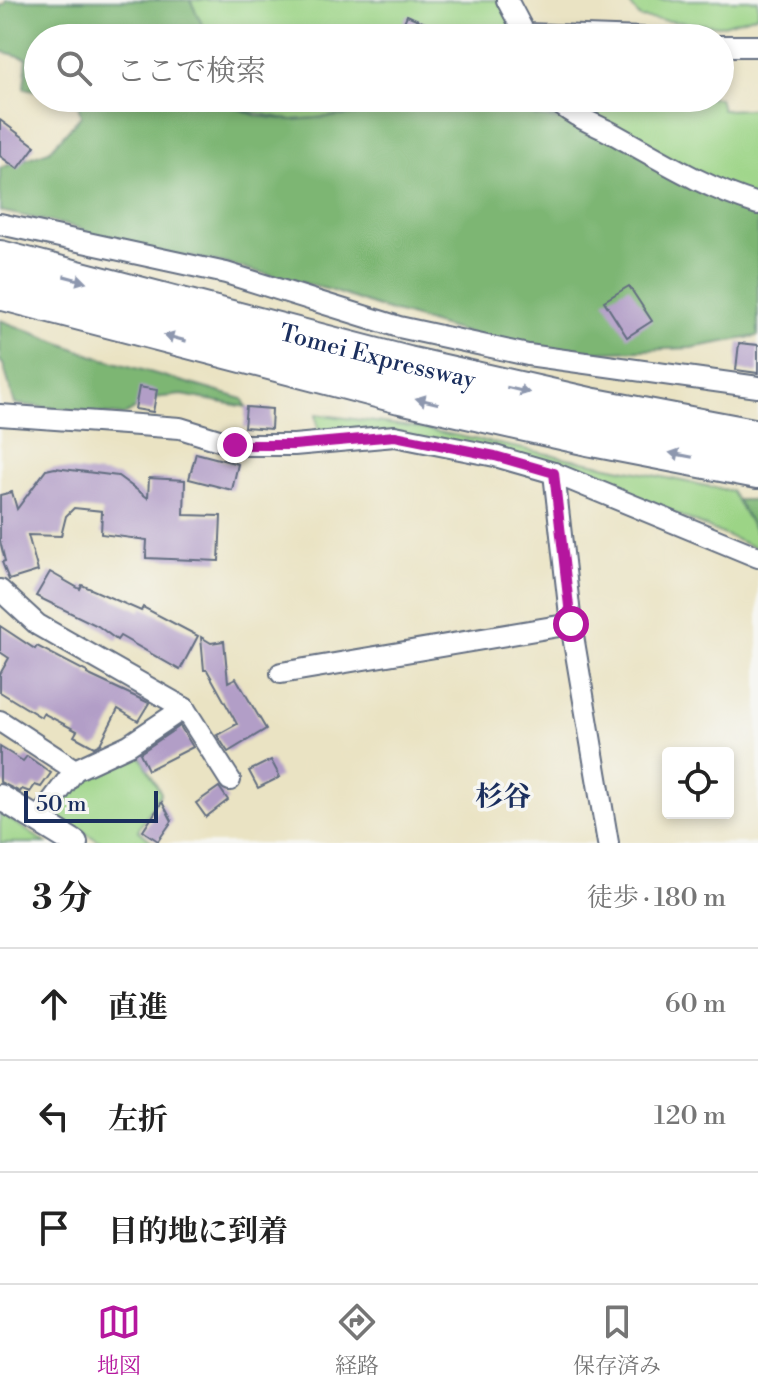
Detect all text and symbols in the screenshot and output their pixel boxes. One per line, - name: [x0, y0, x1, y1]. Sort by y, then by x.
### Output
- search box: [24, 24, 734, 112]
- icon: search: [52, 46, 96, 90]
- text: ここで検索: [116, 53, 266, 91]
- one-way arrow: [63, 274, 88, 286]
- street label: Tomei Expressway: [276, 318, 479, 396]
- one-way arrow: [162, 331, 187, 343]
- one-way arrow: [505, 384, 530, 396]
- one-way arrow: [414, 394, 439, 407]
- route end: [217, 427, 253, 463]
- one-way arrow: [669, 448, 694, 461]
- route start: [553, 606, 589, 642]
- map controls: [662, 747, 734, 819]
- button: locate: [662, 747, 734, 819]
- district label: 杉谷: [475, 780, 531, 815]
- scale bar: [24, 787, 158, 823]
- text: 50 m: [36, 791, 87, 818]
- text: 3 分: [32, 878, 92, 920]
- text: 徒歩 · 180 m: [587, 882, 726, 914]
- icon: ahead: [32, 982, 76, 1026]
- text: 60 m: [665, 988, 726, 1020]
- text: 直進: [108, 989, 168, 1027]
- icon: left: [32, 1094, 76, 1138]
- text: 120 m: [654, 1100, 726, 1132]
- text: 左折: [108, 1101, 168, 1139]
- icon: arrive: [32, 1206, 76, 1250]
- text: 目的地に到着: [108, 1213, 288, 1251]
- tab: 地図: [97, 1300, 141, 1380]
- tab: 経路: [335, 1300, 379, 1380]
- tab: 保存済み: [573, 1300, 661, 1380]

